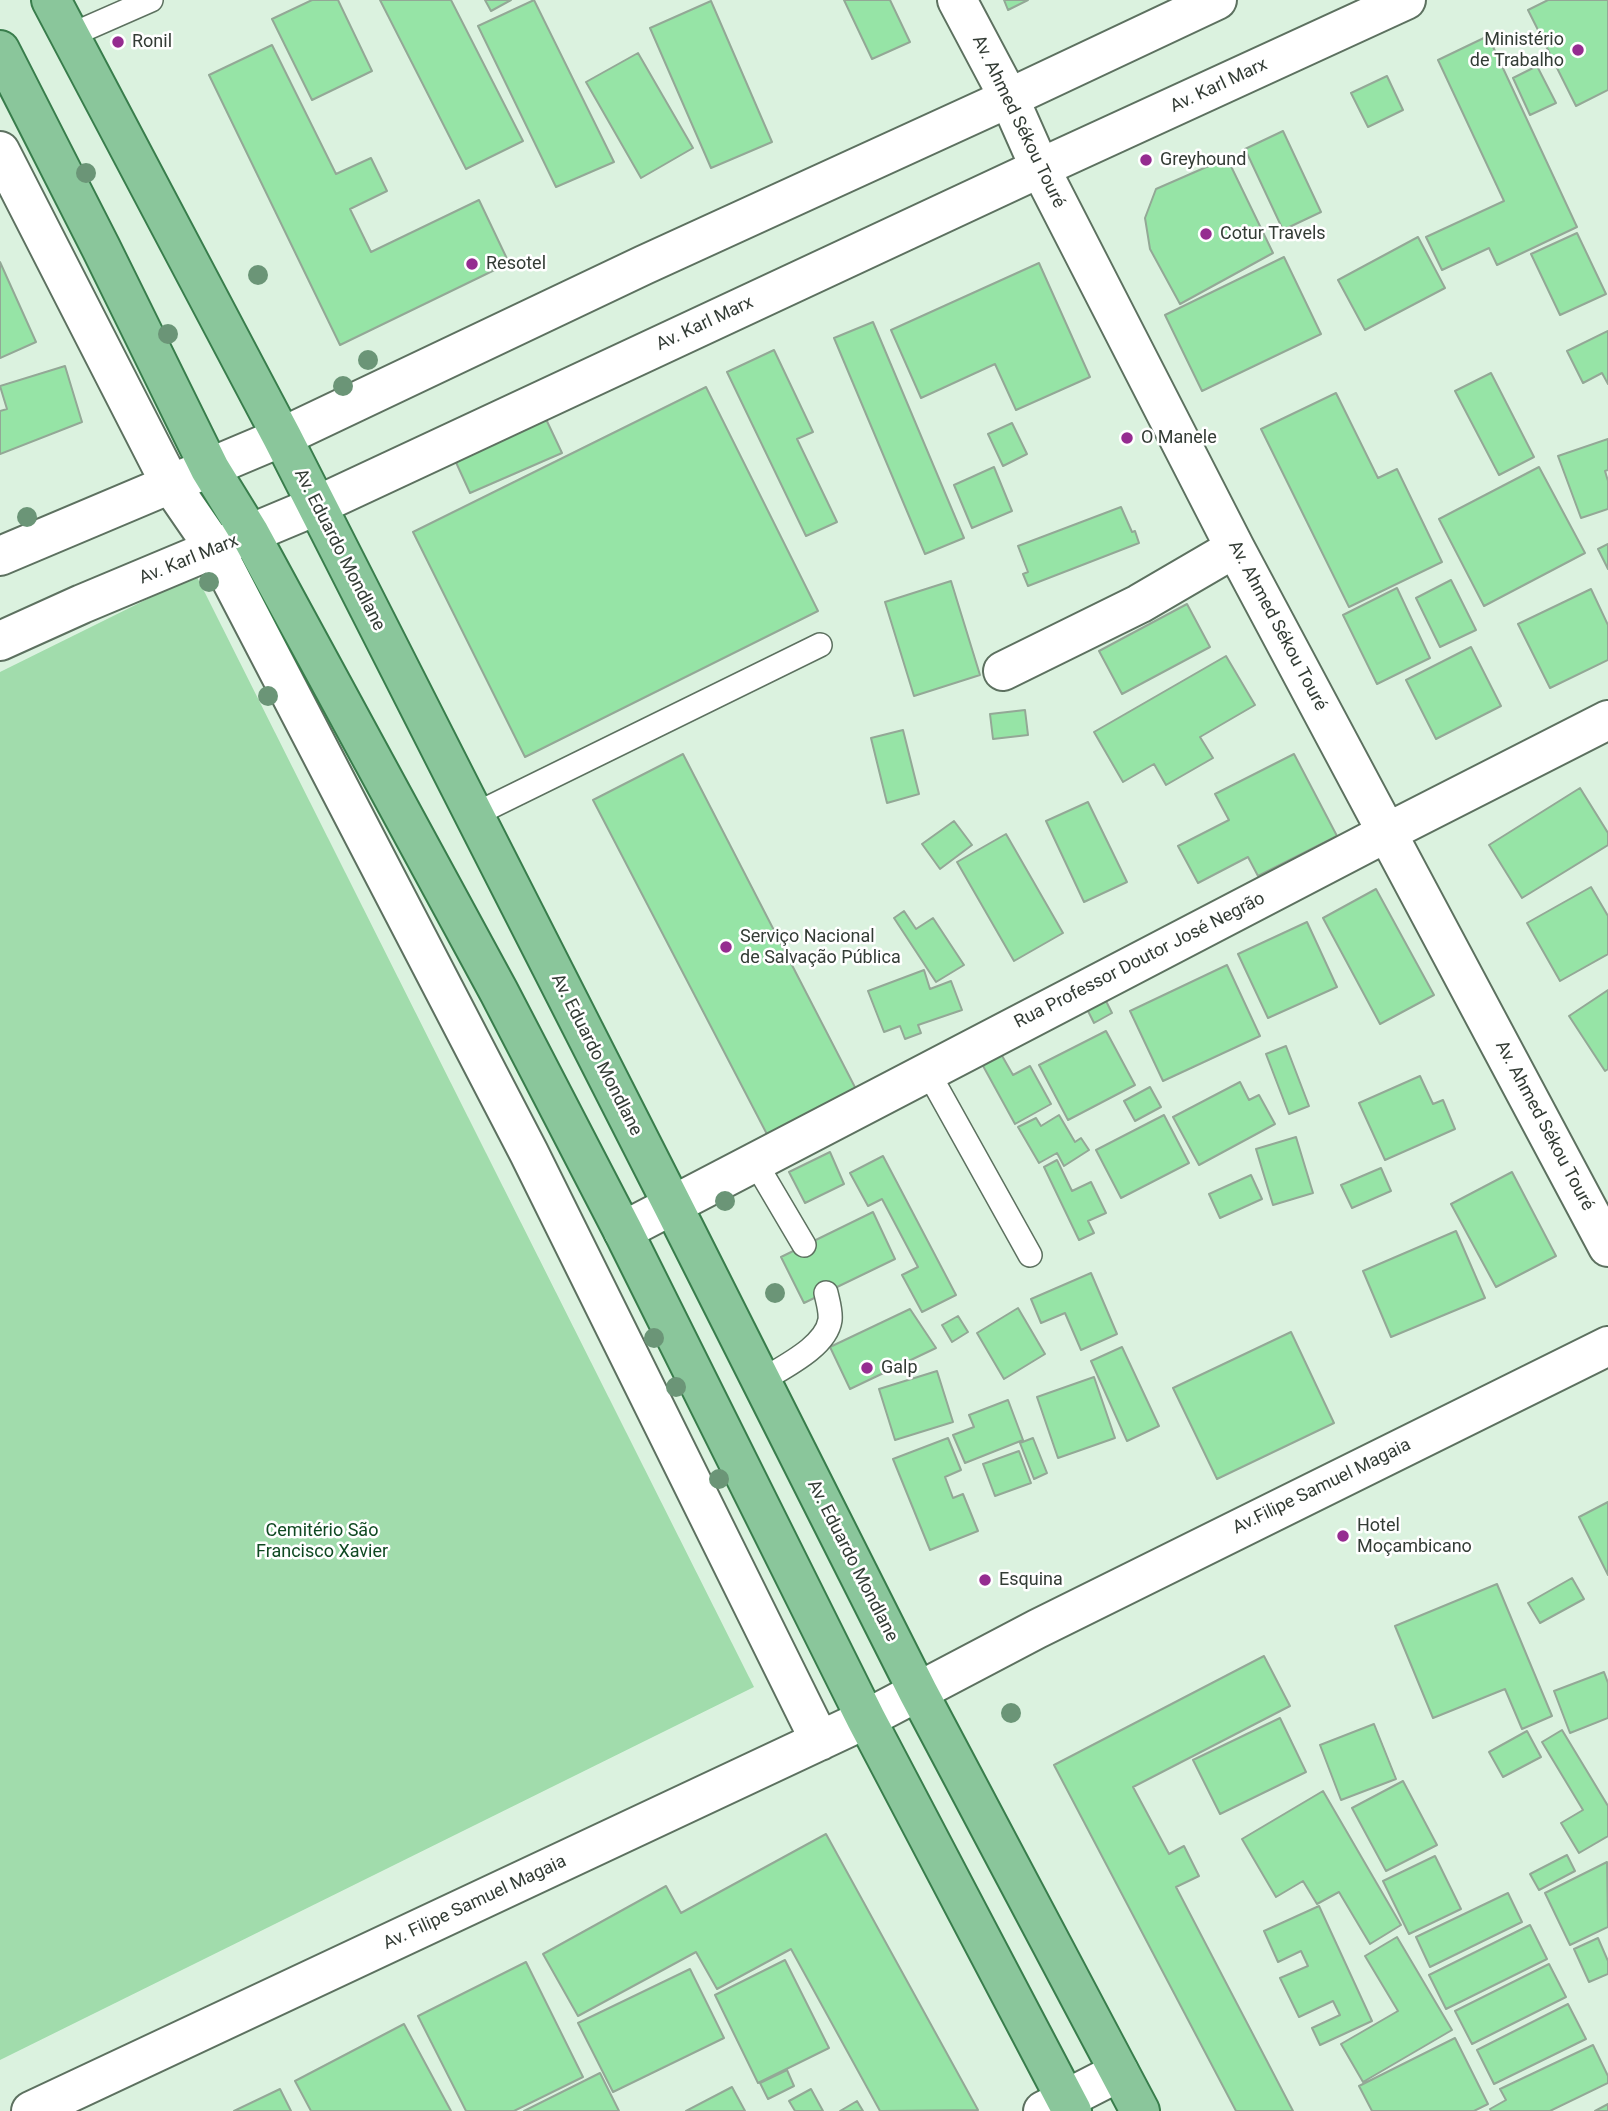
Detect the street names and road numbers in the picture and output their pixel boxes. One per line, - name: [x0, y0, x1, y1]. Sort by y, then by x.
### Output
- street label: Av. Ahmed Sékou Touré: [967, 32, 1069, 212]
- street label: Av. Karl Marx: [1167, 54, 1271, 118]
- street label: Av. Karl Marx: [653, 292, 757, 356]
- street label: Av. Eduardo Mondlane: [289, 465, 389, 635]
- street label: Av. Karl Marx: [136, 530, 242, 590]
- street label: Av. Ahmed Sékou Touré: [1223, 537, 1331, 715]
- street label: Rua Professor Doutor José Negrão: [1011, 888, 1269, 1034]
- street label: Av. Eduardo Mondlane: [546, 970, 646, 1140]
- street label: Av. Ahmed Sékou Touré: [1490, 1037, 1598, 1215]
- street label: Av.Filipe Samuel Magaia: [1230, 1435, 1414, 1539]
- street label: Av. Eduardo Mondlane: [802, 1476, 902, 1646]
- street label: Av. Filipe Samuel Magaia: [380, 1851, 570, 1955]

